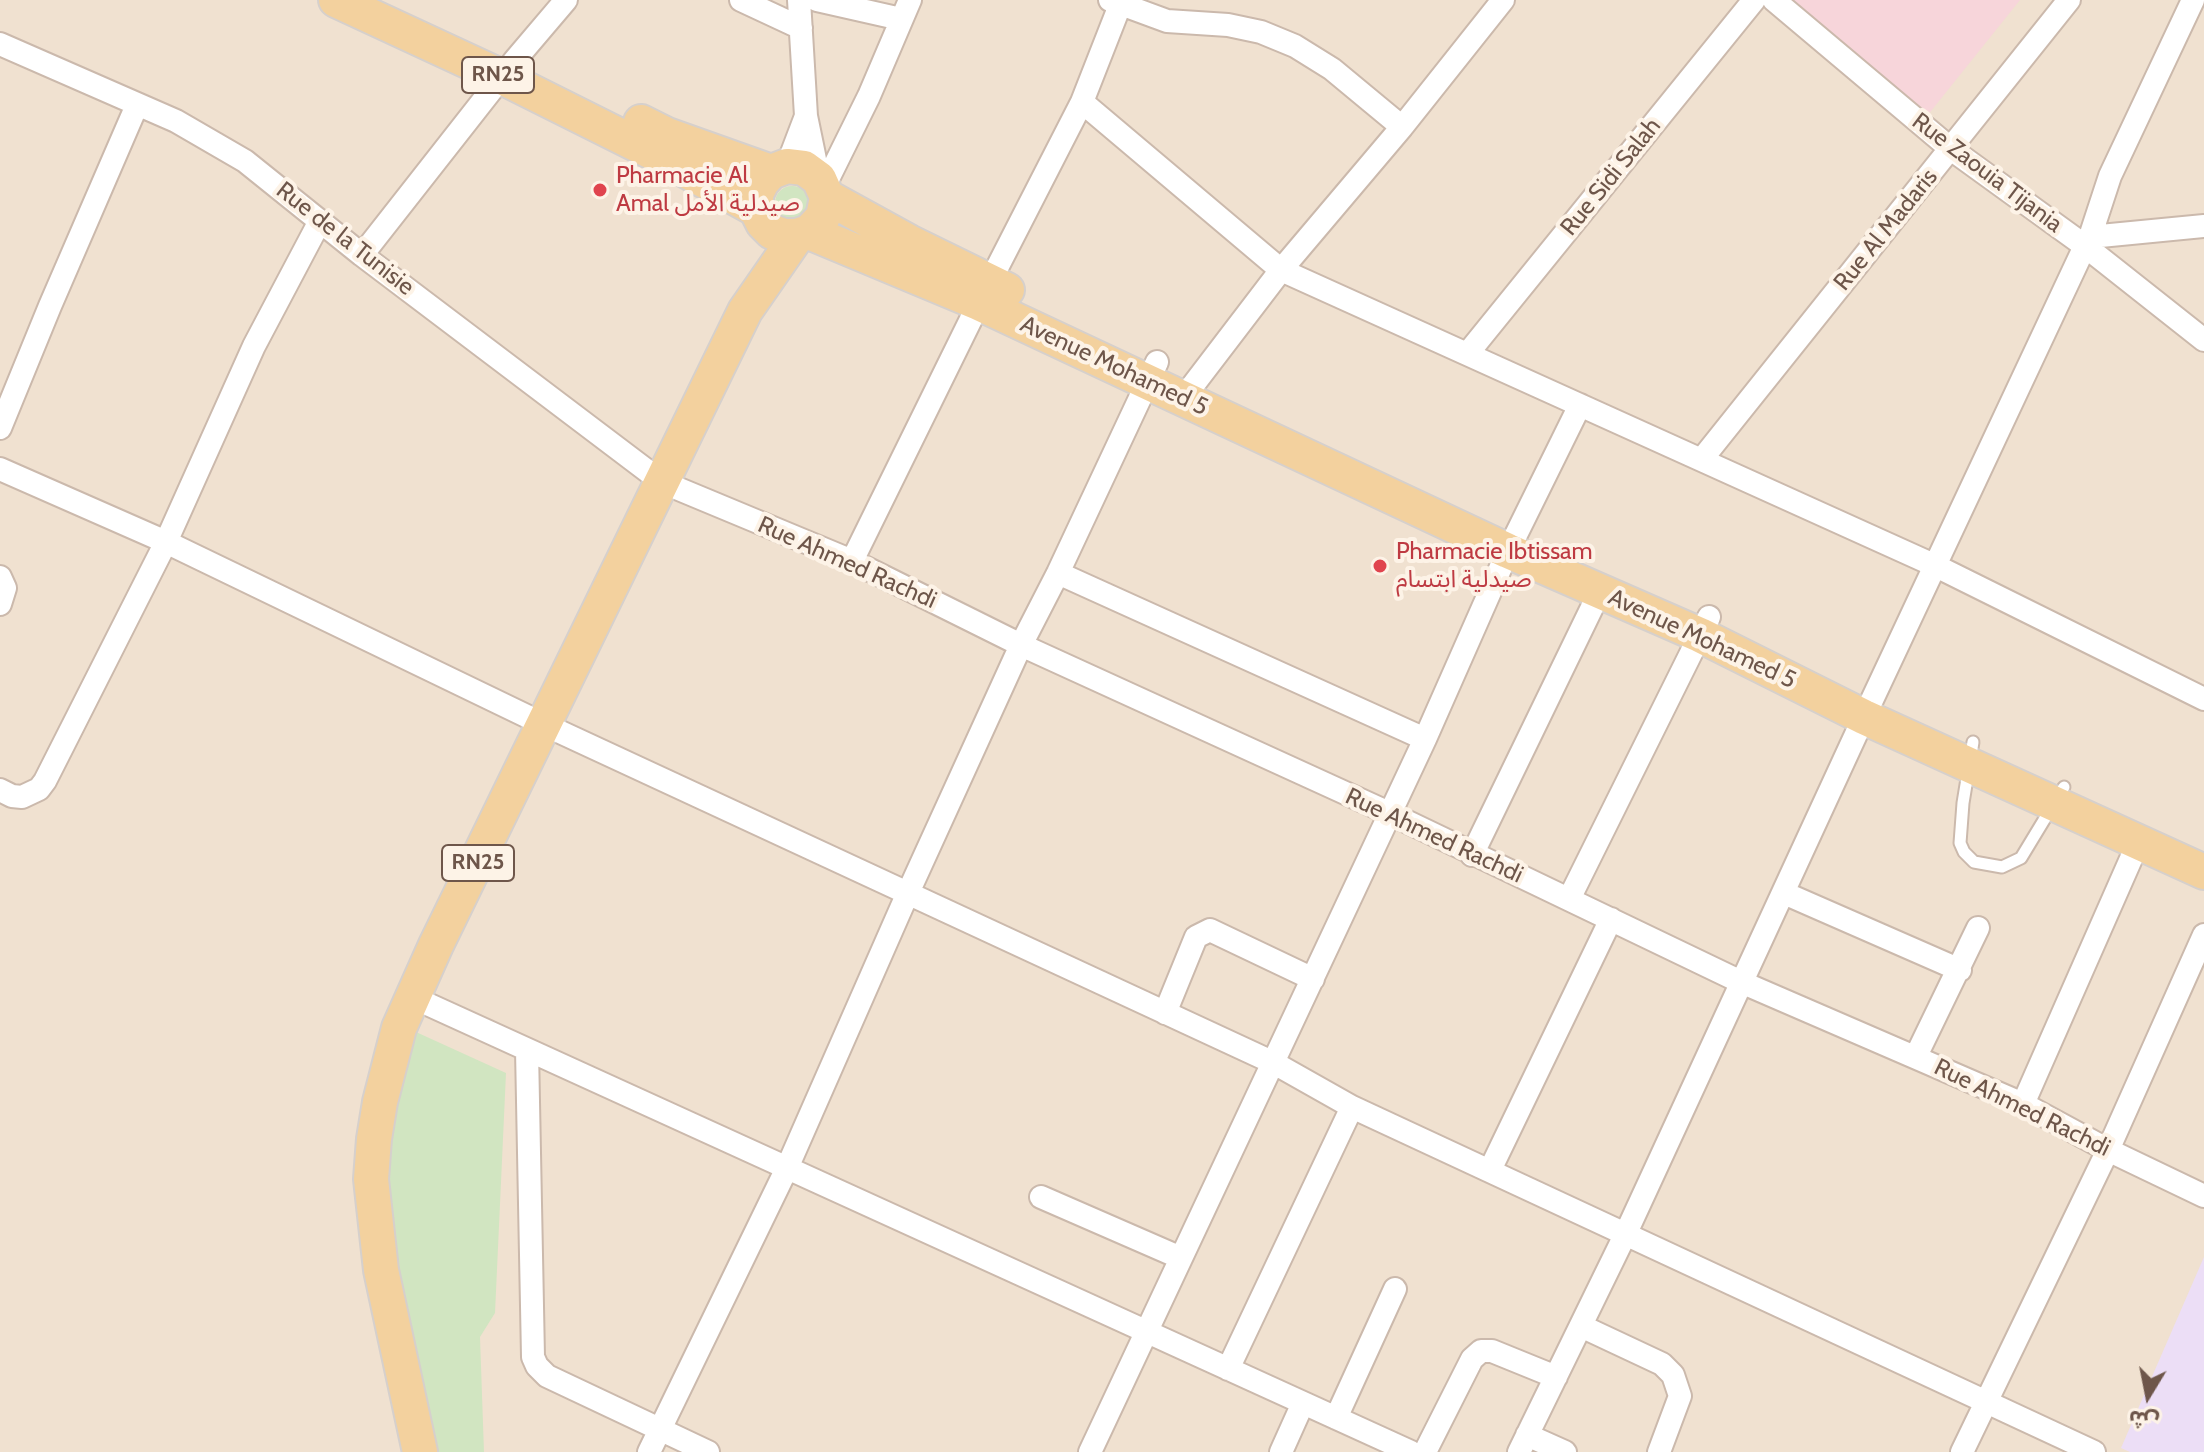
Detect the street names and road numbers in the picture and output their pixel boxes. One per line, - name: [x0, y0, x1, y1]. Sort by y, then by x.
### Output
- road number: RN25: [462, 57, 534, 93]
- street label: Rue Zaouia Tijania: [1906, 107, 2068, 239]
- street label: Rue Sidi Salah: [1555, 112, 1667, 242]
- street label: Rue Al Madaris: [1828, 163, 1944, 297]
- street label: Rue de la Tunisie: [270, 176, 420, 302]
- street label: Avenue Mohamed 5: [1016, 310, 1212, 422]
- street label: Rue Ahmed Rachdi: [753, 511, 941, 615]
- street label: Avenue Mohamed 5: [1604, 583, 1800, 695]
- street label: Rue Ahmed Rachdi: [1341, 782, 1527, 890]
- road number: RN25: [442, 845, 514, 881]
- street label: Rue Ahmed Rachdi: [1929, 1053, 2115, 1163]

